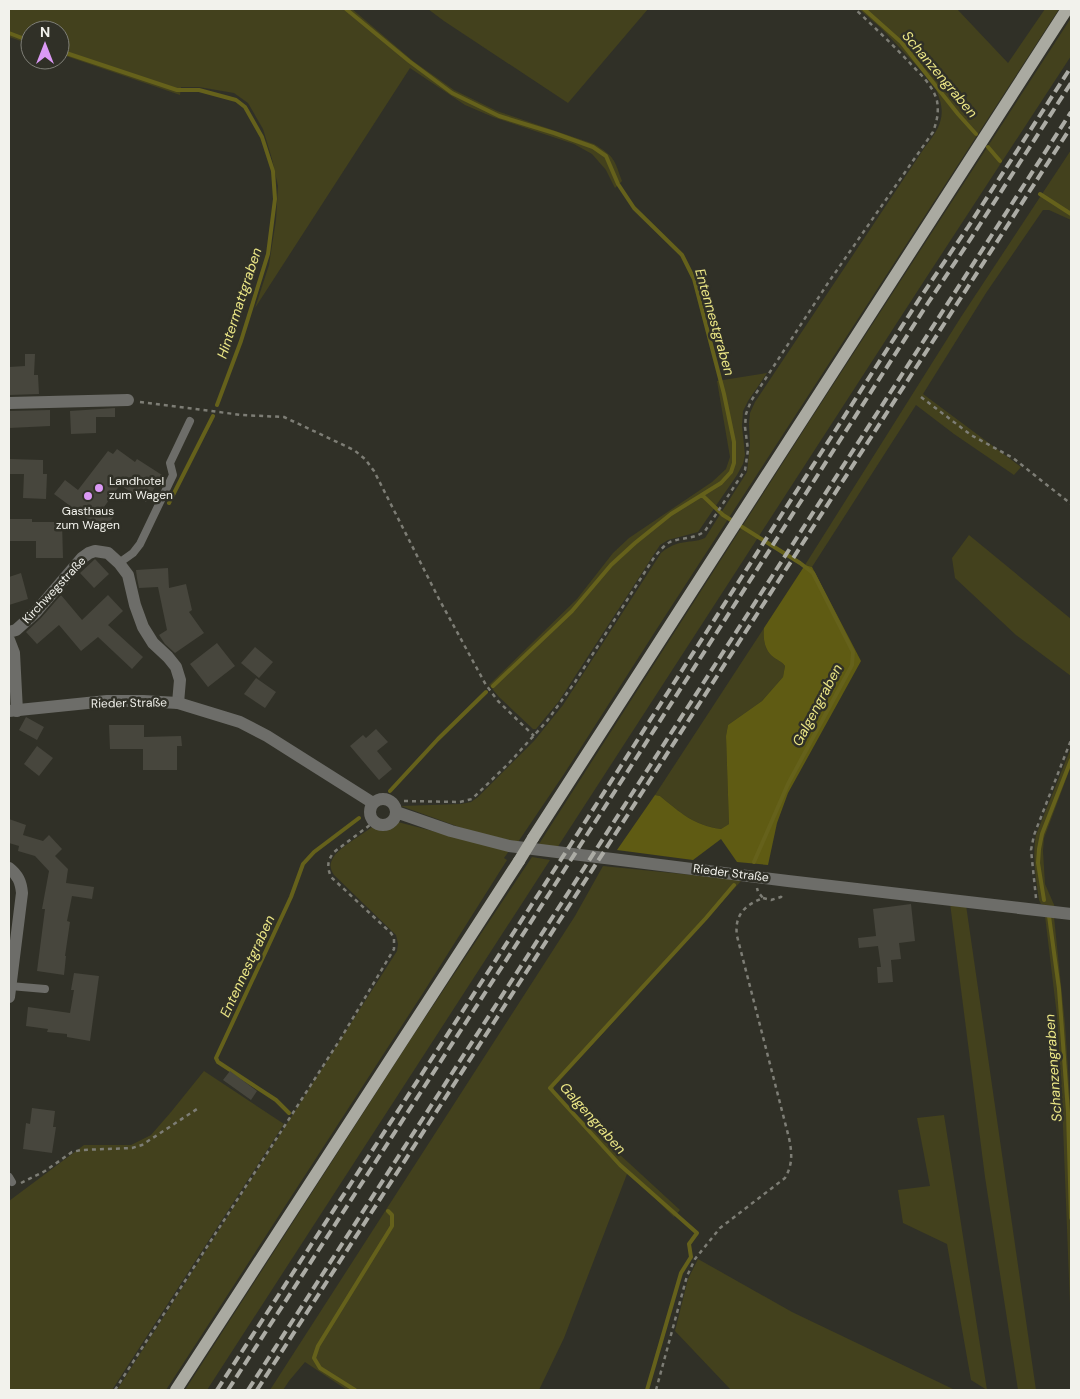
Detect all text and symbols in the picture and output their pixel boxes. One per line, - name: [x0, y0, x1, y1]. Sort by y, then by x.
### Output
- north arrow: [20, 20, 70, 70]
- text: N: [40, 23, 50, 41]
- water label: Schanzengraben: [898, 27, 982, 121]
- water label: Hintermattgraben: [213, 245, 265, 361]
- water label: Entennestgraben: [691, 266, 739, 378]
- place label: Landhotel zum Wagen: [109, 473, 173, 503]
- marker: Landhotel zum Wagen: [93, 482, 105, 494]
- marker: Gasthaus zum Wagen: [82, 490, 94, 502]
- place label: Gasthaus zum Wagen: [56, 503, 120, 533]
- street label: Kirchwegstraße: [19, 553, 89, 627]
- water label: Galgengraben: [788, 661, 846, 749]
- street label: Rieder Straße: [91, 694, 167, 712]
- street label: Rieder Straße: [692, 860, 770, 886]
- water label: Entennestgraben: [215, 912, 279, 1020]
- water label: Schanzengraben: [1040, 1014, 1066, 1122]
- water label: Galgengraben: [556, 1078, 630, 1158]

